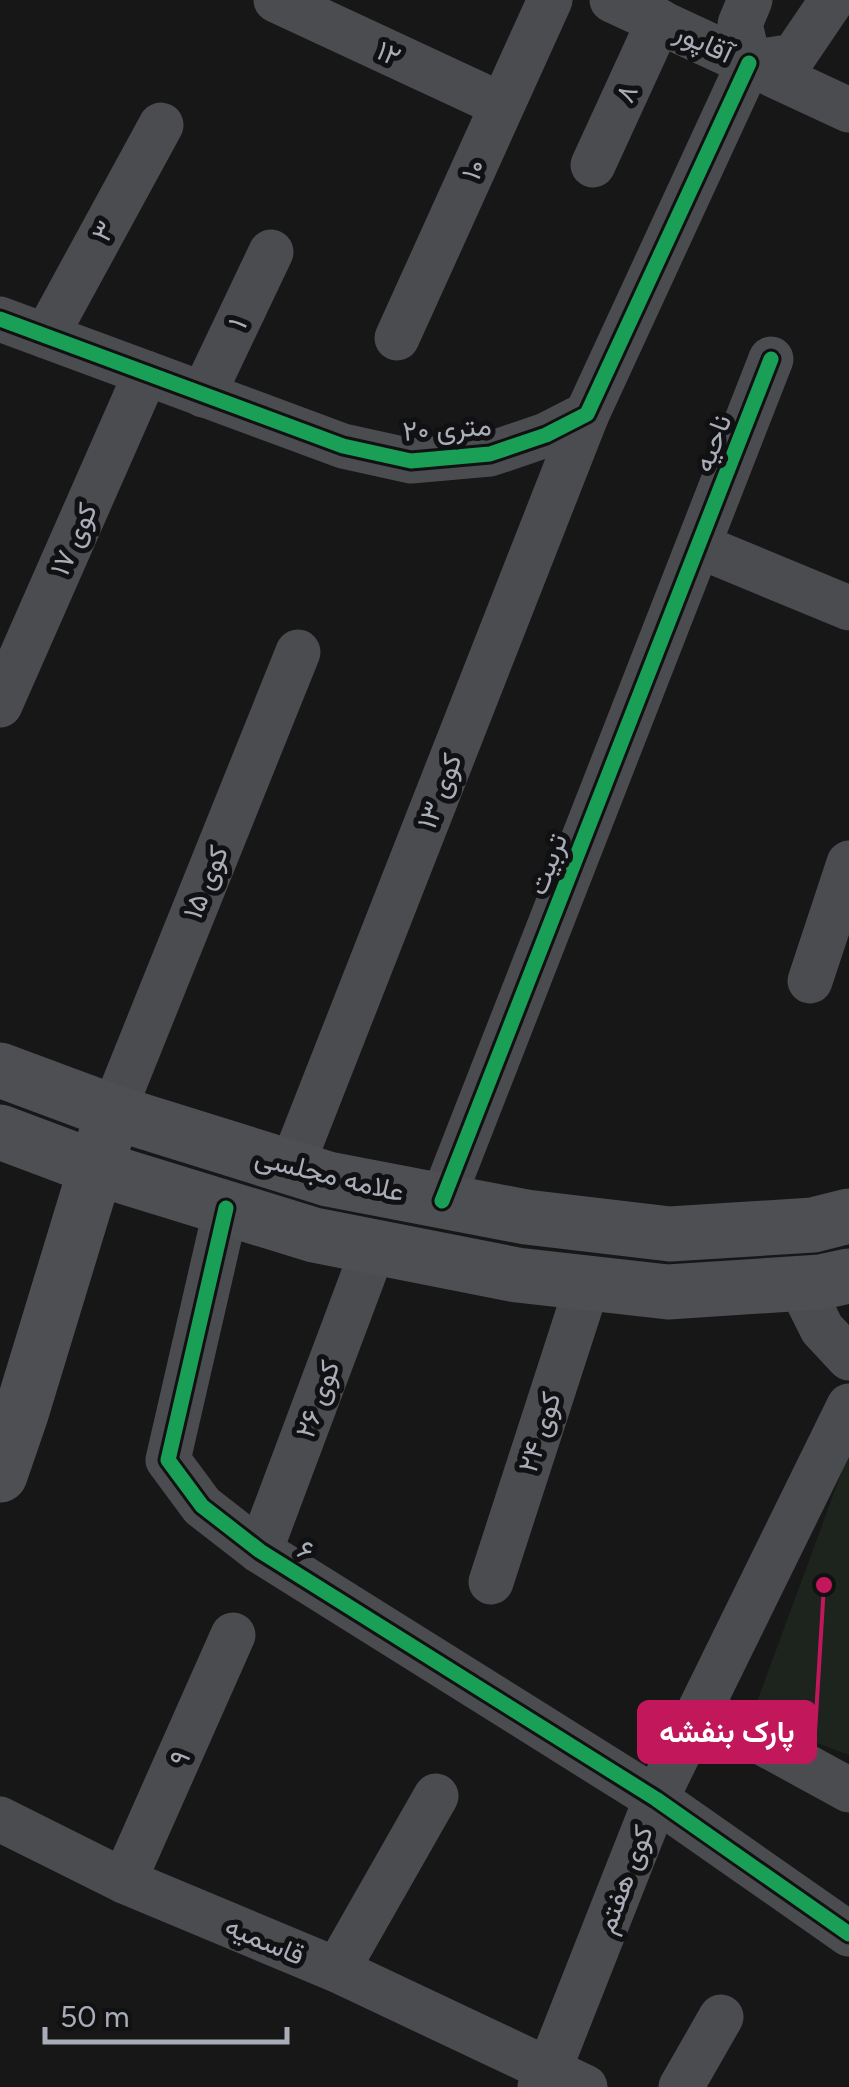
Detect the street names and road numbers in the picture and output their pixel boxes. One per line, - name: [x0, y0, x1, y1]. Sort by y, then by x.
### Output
- street label: آقاپور: [668, 14, 741, 73]
- street label: ۱۲: [372, 33, 406, 73]
- street label: ۸: [607, 78, 645, 108]
- street label: ۱۰: [453, 153, 493, 185]
- street label: ۳: [84, 215, 122, 247]
- street label: ۱: [220, 312, 254, 334]
- street label: ۲۰ متری: [401, 408, 493, 449]
- street label: ناحیه: [686, 409, 738, 477]
- street label: کوی ۱۷: [42, 497, 105, 581]
- street label: کوی ۱۳: [409, 748, 470, 834]
- street label: تربیت: [520, 828, 575, 900]
- street label: کوی ۱۵: [175, 840, 236, 924]
- street label: علامه مجلسی: [252, 1139, 408, 1209]
- street label: کوی ۲۶: [287, 1356, 348, 1443]
- street label: کوی ۲۴: [510, 1388, 569, 1477]
- street label: ۶: [291, 1532, 321, 1568]
- street label: ۹: [161, 1745, 197, 1771]
- street label: کوی هفتم: [588, 1820, 662, 1938]
- street label: قاسمیه: [220, 1908, 310, 1972]

